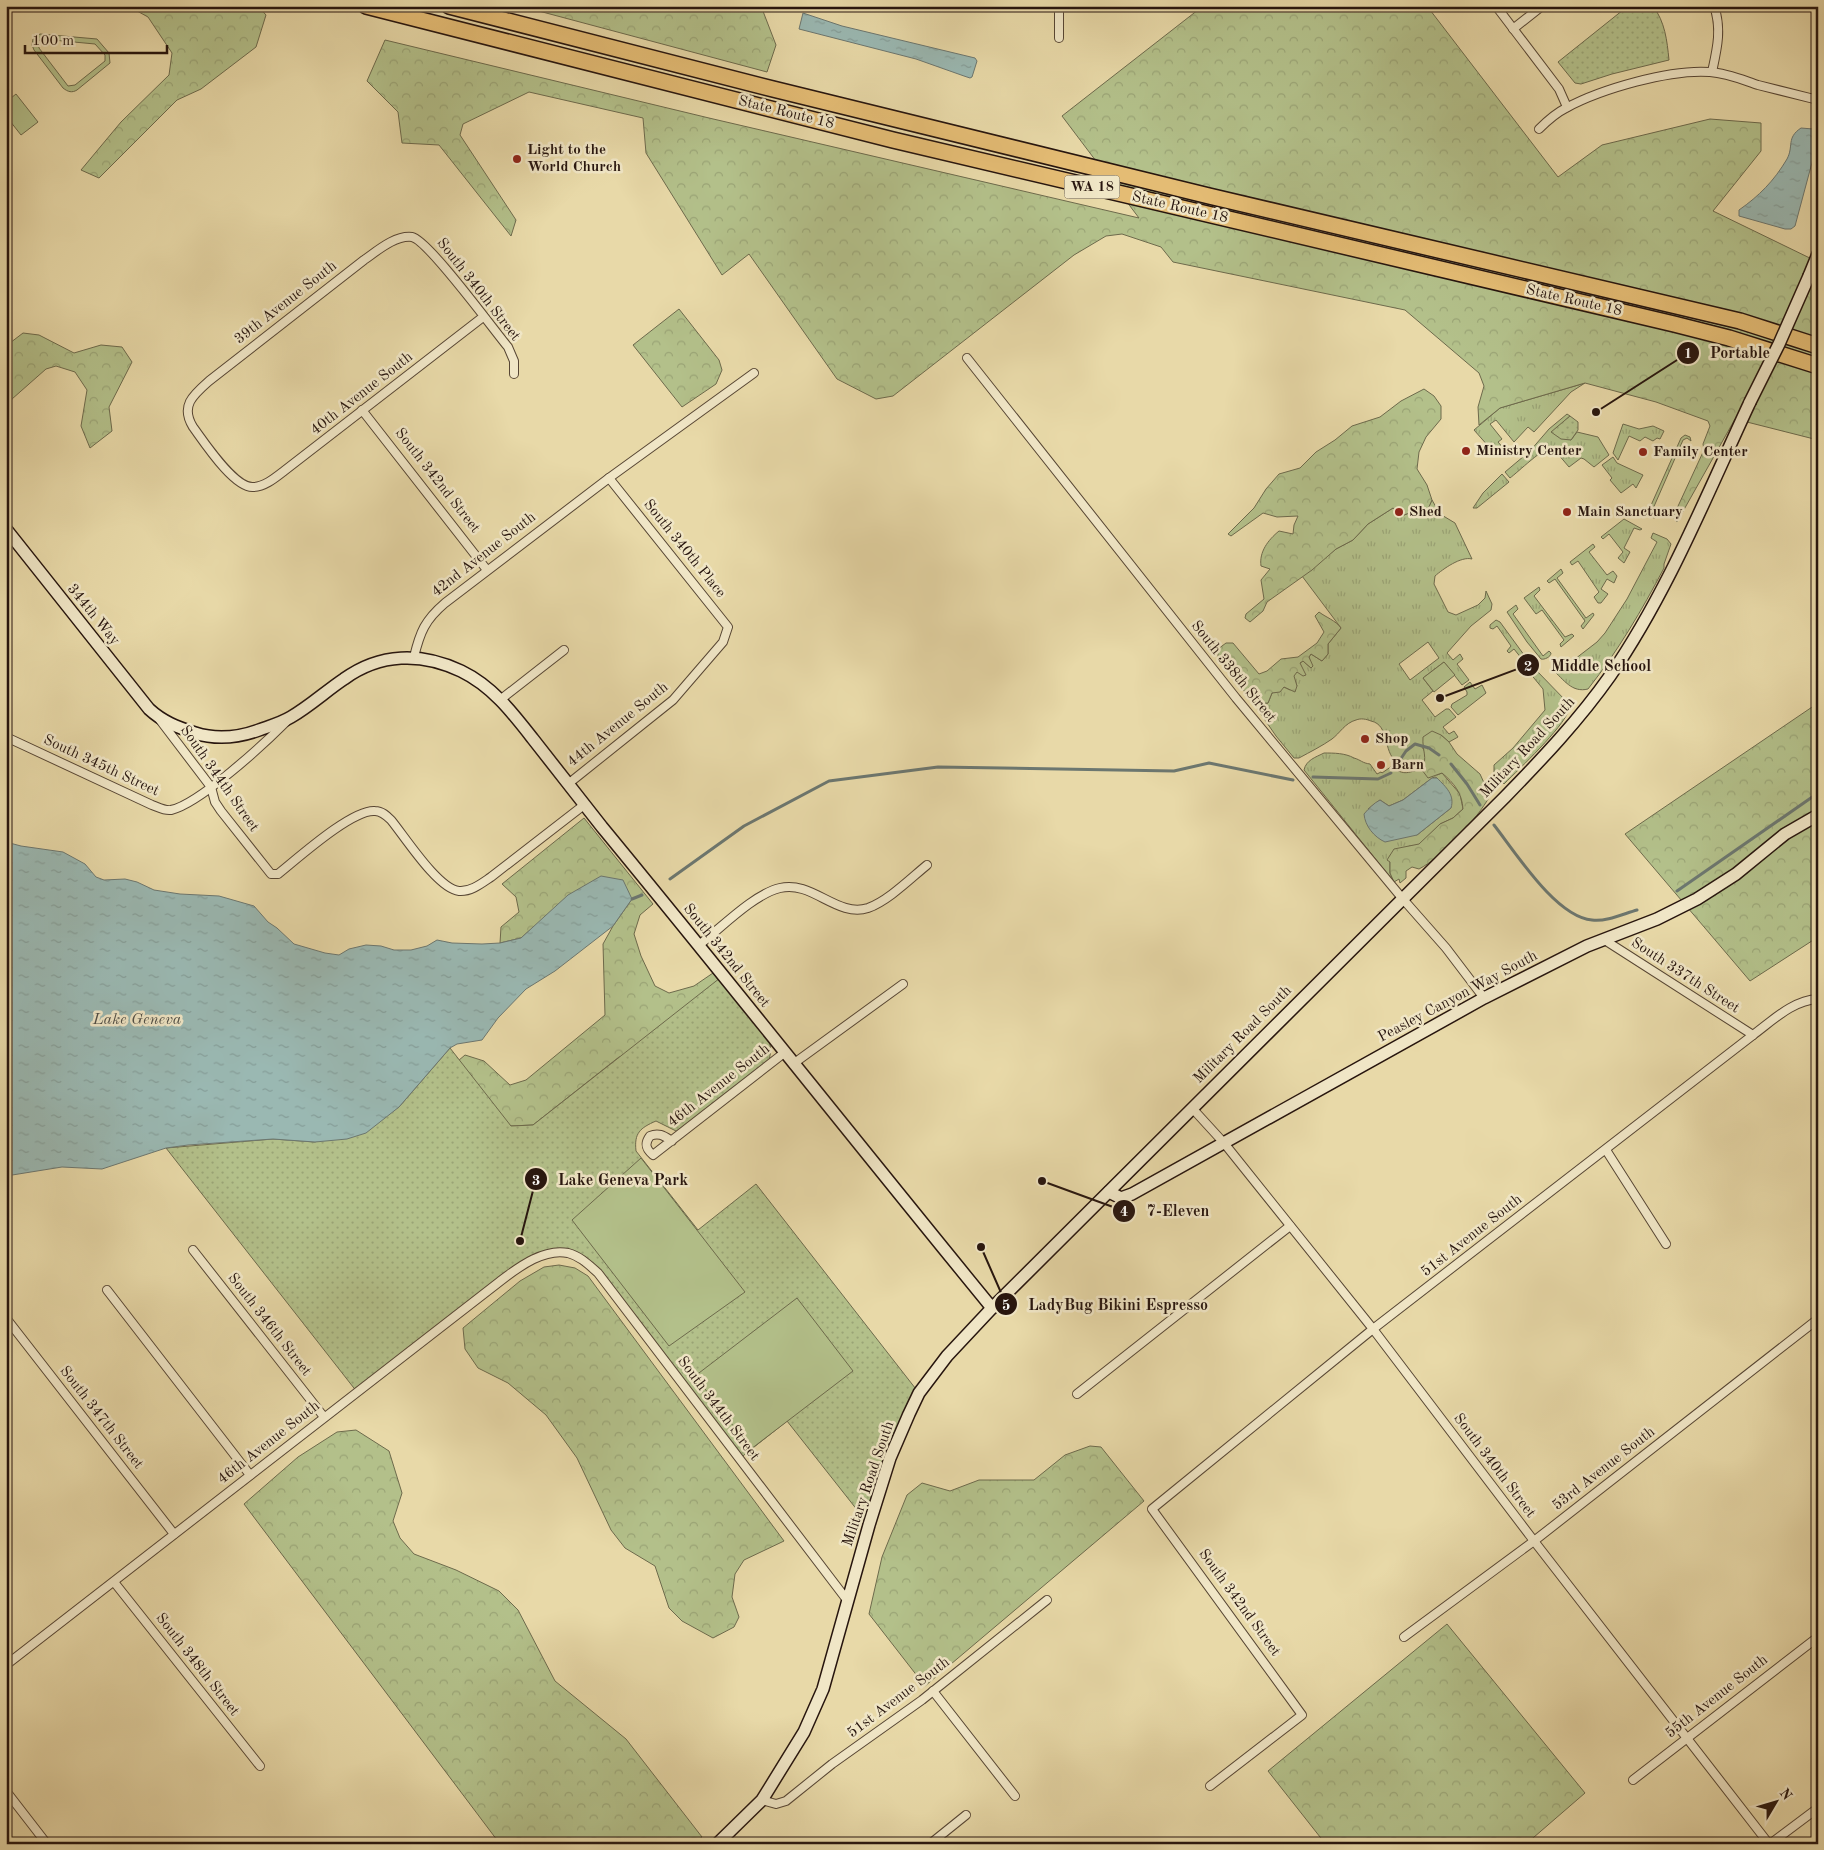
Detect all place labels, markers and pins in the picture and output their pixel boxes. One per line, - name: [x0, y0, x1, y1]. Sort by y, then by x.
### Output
- place label: Light to the World Church: [527, 143, 621, 175]
- marker: Light to the World Church: [511, 153, 523, 165]
- callout: Portable: [1675, 337, 1780, 368]
- place label: Ministry Center: [1476, 444, 1582, 459]
- marker: Ministry Center: [1460, 445, 1472, 457]
- place label: Family Center: [1653, 445, 1748, 460]
- marker: Family Center: [1637, 446, 1649, 458]
- place label: Shed: [1409, 505, 1442, 520]
- place label: Main Sanctuary: [1577, 505, 1683, 520]
- marker: Shed: [1393, 506, 1405, 518]
- marker: Main Sanctuary: [1561, 506, 1573, 518]
- callout: Middle School: [1516, 650, 1661, 681]
- place label: Shop: [1375, 732, 1408, 747]
- marker: Shop: [1359, 733, 1371, 745]
- place label: Barn: [1391, 758, 1424, 773]
- marker: Barn: [1375, 759, 1387, 771]
- callout: Lake Geneva Park: [523, 1164, 698, 1195]
- callout: 7-Eleven: [1112, 1195, 1220, 1226]
- callout: LadyBug Bikini Espresso: [993, 1289, 1219, 1320]

